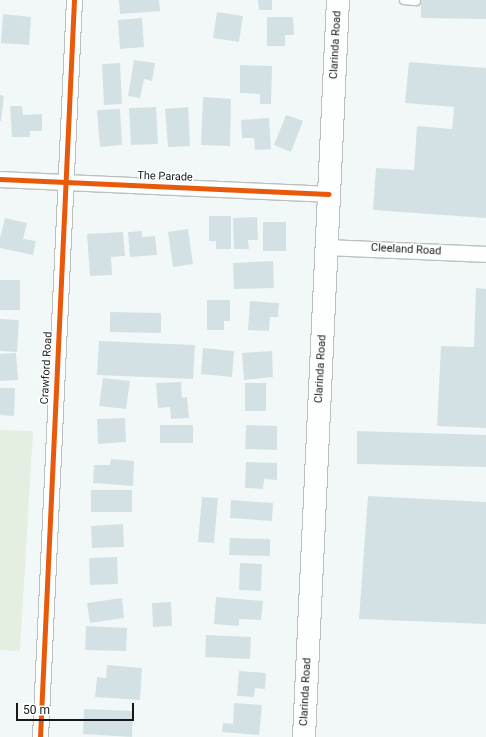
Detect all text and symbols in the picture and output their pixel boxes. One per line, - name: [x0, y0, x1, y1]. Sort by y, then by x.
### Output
- street label: Clarinda Road: [328, 10, 344, 80]
- street label: The Parade: [137, 169, 193, 185]
- street label: Cleeland Road: [371, 242, 441, 258]
- street label: Crawford Road: [39, 331, 55, 405]
- street label: Clarinda Road: [313, 334, 329, 404]
- street label: Clarinda Road: [298, 657, 314, 727]
- scale bar: [18, 695, 136, 721]
- text: 50 m: [23, 703, 50, 717]

